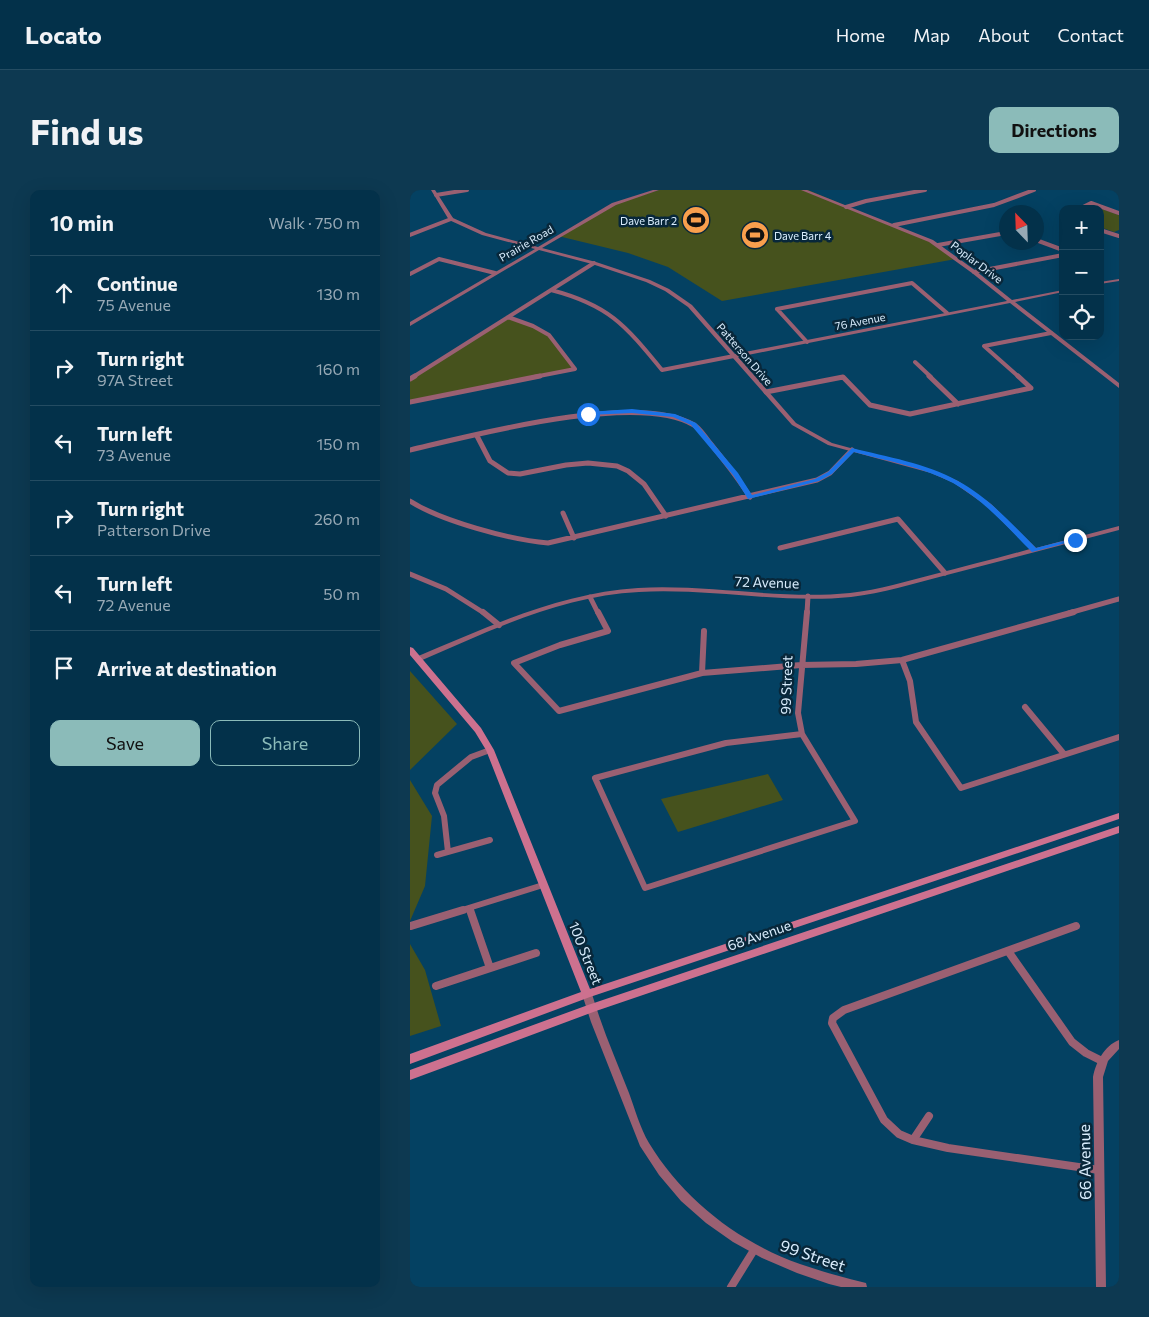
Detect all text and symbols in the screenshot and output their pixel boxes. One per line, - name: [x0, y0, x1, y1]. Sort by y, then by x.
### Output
- text: Locato: [25, 20, 102, 49]
- text: Home: [836, 24, 885, 46]
- text: Map: [913, 24, 950, 46]
- text: About: [978, 24, 1030, 46]
- text: Contact: [1058, 24, 1124, 46]
- button: Directions: [989, 107, 1119, 153]
- text: Find us: [30, 109, 144, 152]
- sports icon: Dave Barr 2: [681, 205, 711, 235]
- north arrow: [999, 205, 1044, 250]
- map controls: [1059, 205, 1104, 340]
- button: +: [1059, 205, 1104, 250]
- text: 10 min: [50, 210, 114, 235]
- text: Walk · 750 m: [268, 213, 360, 232]
- place label: Dave Barr 2: [620, 214, 677, 227]
- sports icon: Dave Barr 4: [740, 220, 770, 250]
- street label: Prairie Road: [497, 222, 555, 264]
- place label: Dave Barr 4: [774, 229, 832, 242]
- street label: Poplar Drive: [949, 238, 1006, 286]
- button: −: [1059, 250, 1104, 295]
- text: Continue: [97, 272, 177, 295]
- icon: ahead: [50, 279, 78, 307]
- text: 130 m: [317, 284, 360, 303]
- text: 75 Avenue: [97, 295, 171, 314]
- button: locate: [1059, 295, 1104, 340]
- street label: 76 Avenue: [834, 310, 887, 332]
- street label: Patterson Drive: [714, 320, 776, 388]
- text: Turn right: [97, 347, 184, 370]
- icon: right: [50, 354, 78, 382]
- text: 160 m: [316, 359, 360, 378]
- text: 97A Street: [97, 370, 173, 389]
- route start: [577, 403, 600, 426]
- text: Turn left: [97, 422, 172, 445]
- icon: left: [50, 429, 78, 457]
- text: 150 m: [317, 434, 360, 453]
- text: 73 Avenue: [97, 445, 171, 464]
- text: Turn right: [97, 497, 184, 520]
- icon: right: [50, 504, 78, 532]
- text: 260 m: [314, 509, 360, 528]
- text: Patterson Drive: [97, 520, 211, 539]
- route end: [1064, 529, 1087, 552]
- text: Turn left: [97, 572, 172, 595]
- street label: 72 Avenue: [734, 572, 800, 592]
- icon: left: [50, 579, 78, 607]
- text: 50 m: [323, 584, 360, 603]
- text: 72 Avenue: [97, 595, 171, 614]
- icon: arrive: [50, 654, 78, 682]
- street label: 99 Street: [776, 655, 796, 715]
- text: Arrive at destination: [97, 657, 277, 680]
- button: Save: [50, 720, 200, 766]
- button: Share: [210, 720, 360, 766]
- street label: 68 Avenue: [725, 916, 793, 954]
- street label: 100 Street: [566, 919, 606, 987]
- street label: 66 Avenue: [1074, 1124, 1094, 1200]
- street label: 99 Street: [778, 1235, 849, 1275]

